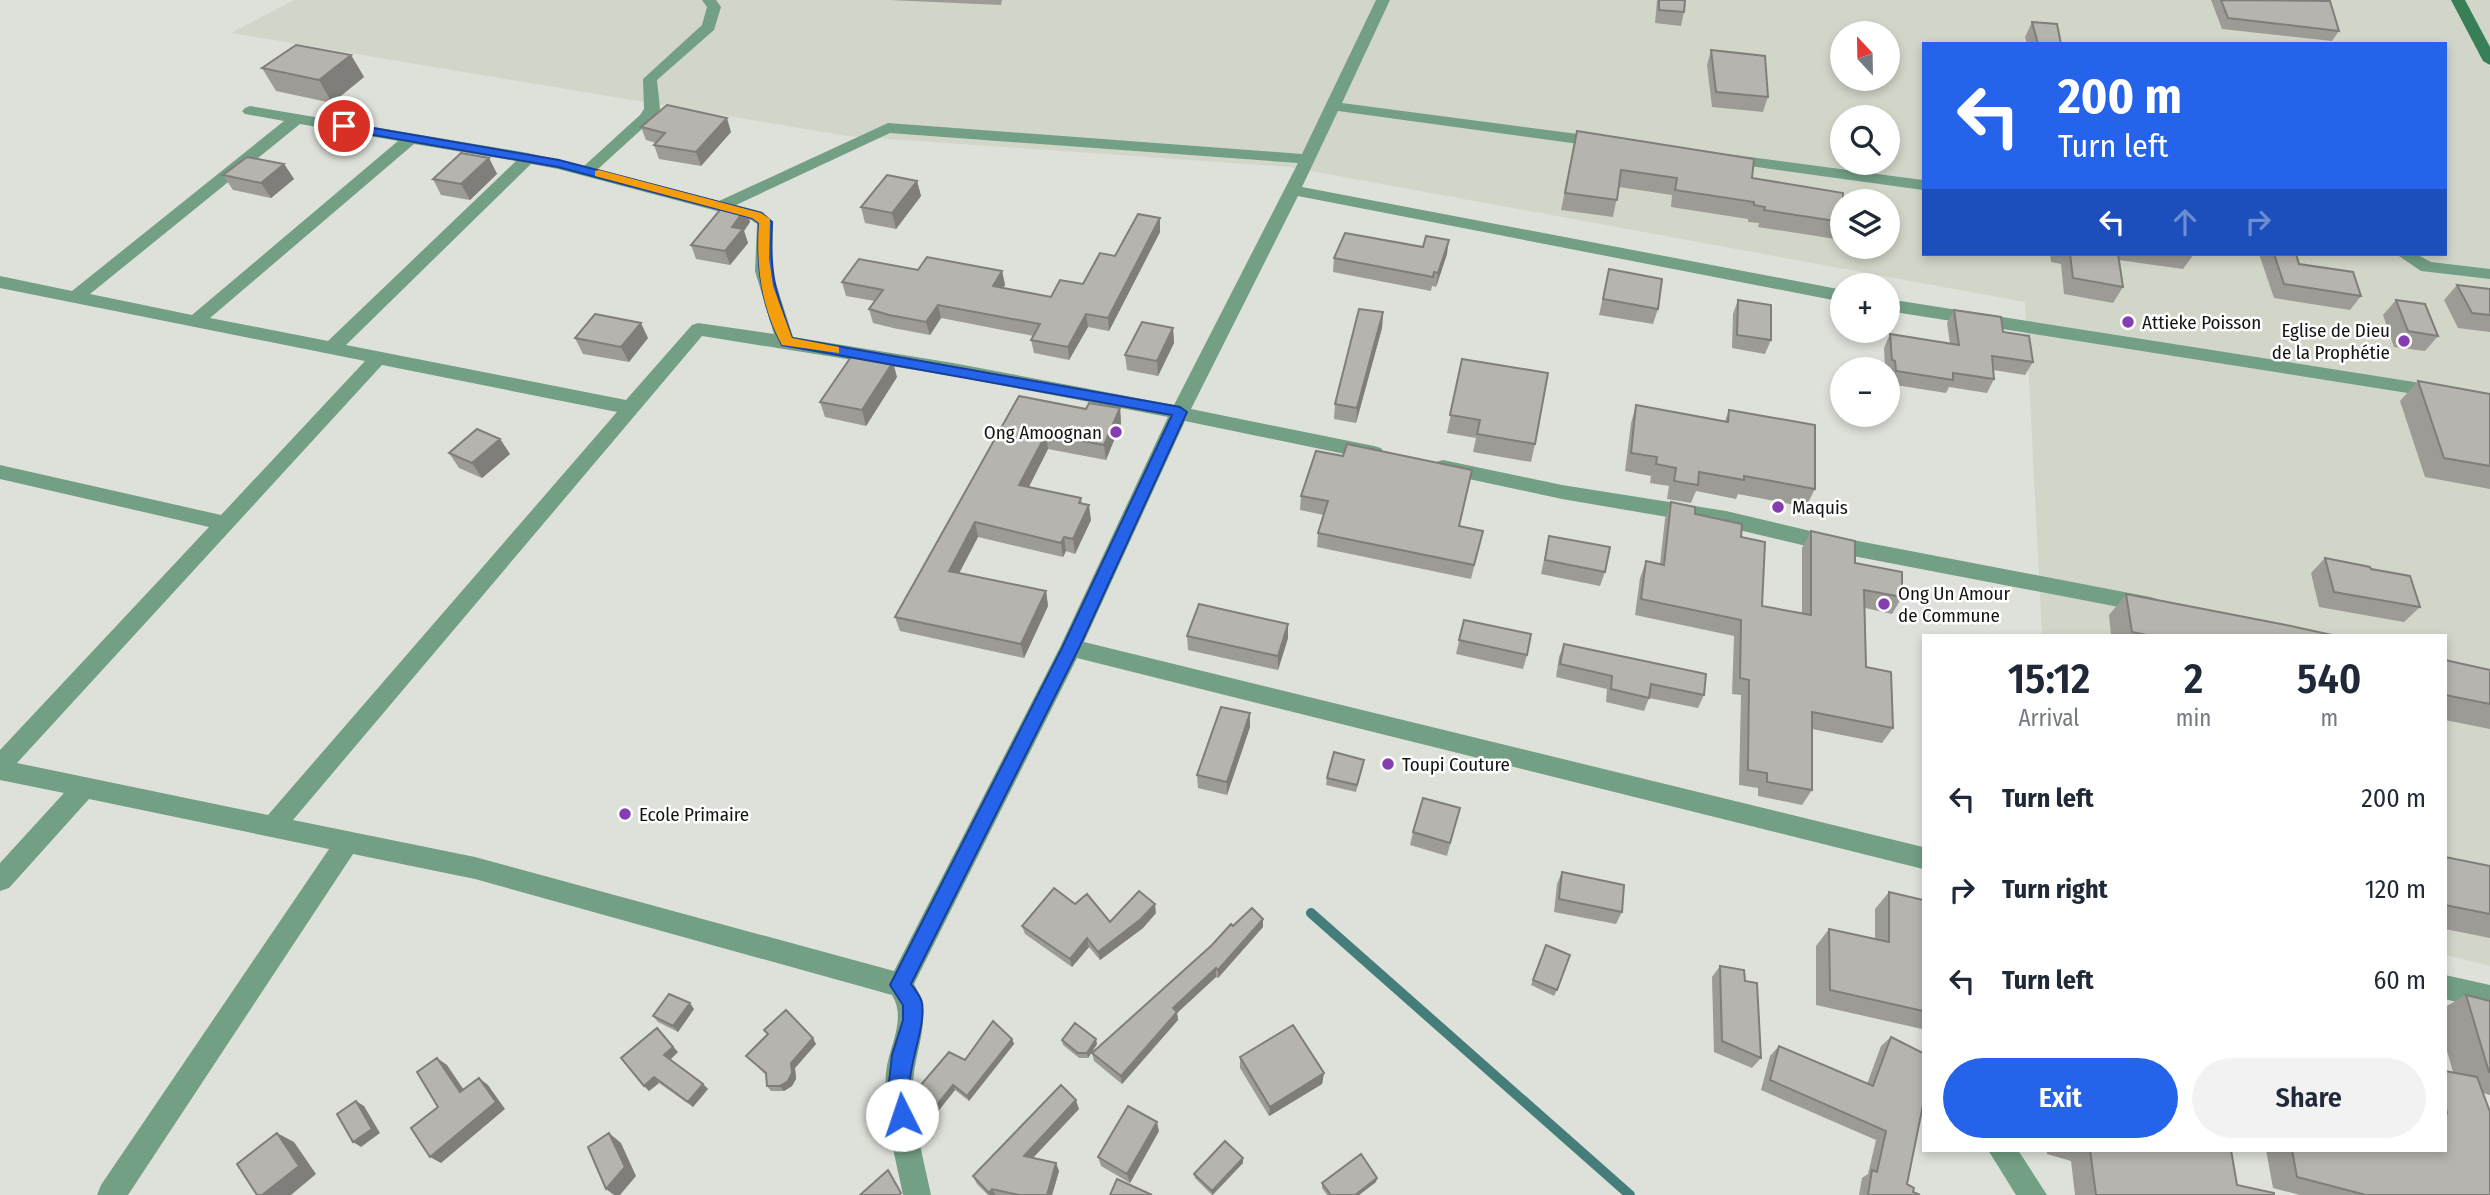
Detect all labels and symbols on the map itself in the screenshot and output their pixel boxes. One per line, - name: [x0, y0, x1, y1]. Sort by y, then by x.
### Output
- north arrow: [1830, 21, 1900, 91]
- pin: [314, 96, 374, 156]
- place label: Attieke Poisson: [2142, 311, 2261, 334]
- marker: Attieke Poisson: [2120, 314, 2136, 330]
- place label: Eglise de Dieu de la Prophétie: [2272, 319, 2390, 364]
- marker: Eglise de Dieu de la Prophétie: [2396, 333, 2412, 349]
- place label: Ong Amoognan: [984, 421, 1102, 444]
- marker: Ong Amoognan: [1108, 424, 1124, 440]
- place label: Maquis: [1792, 496, 1848, 519]
- marker: Maquis: [1770, 499, 1786, 515]
- place label: Ong Un Amour de Commune: [1898, 582, 2011, 627]
- marker: Ong Un Amour de Commune: [1876, 596, 1892, 612]
- place label: Toupi Couture: [1402, 753, 1510, 776]
- marker: Toupi Couture: [1380, 756, 1396, 772]
- place label: Ecole Primaire: [639, 803, 749, 826]
- marker: Ecole Primaire: [617, 806, 633, 822]
- position arrow: [865, 1078, 939, 1152]

